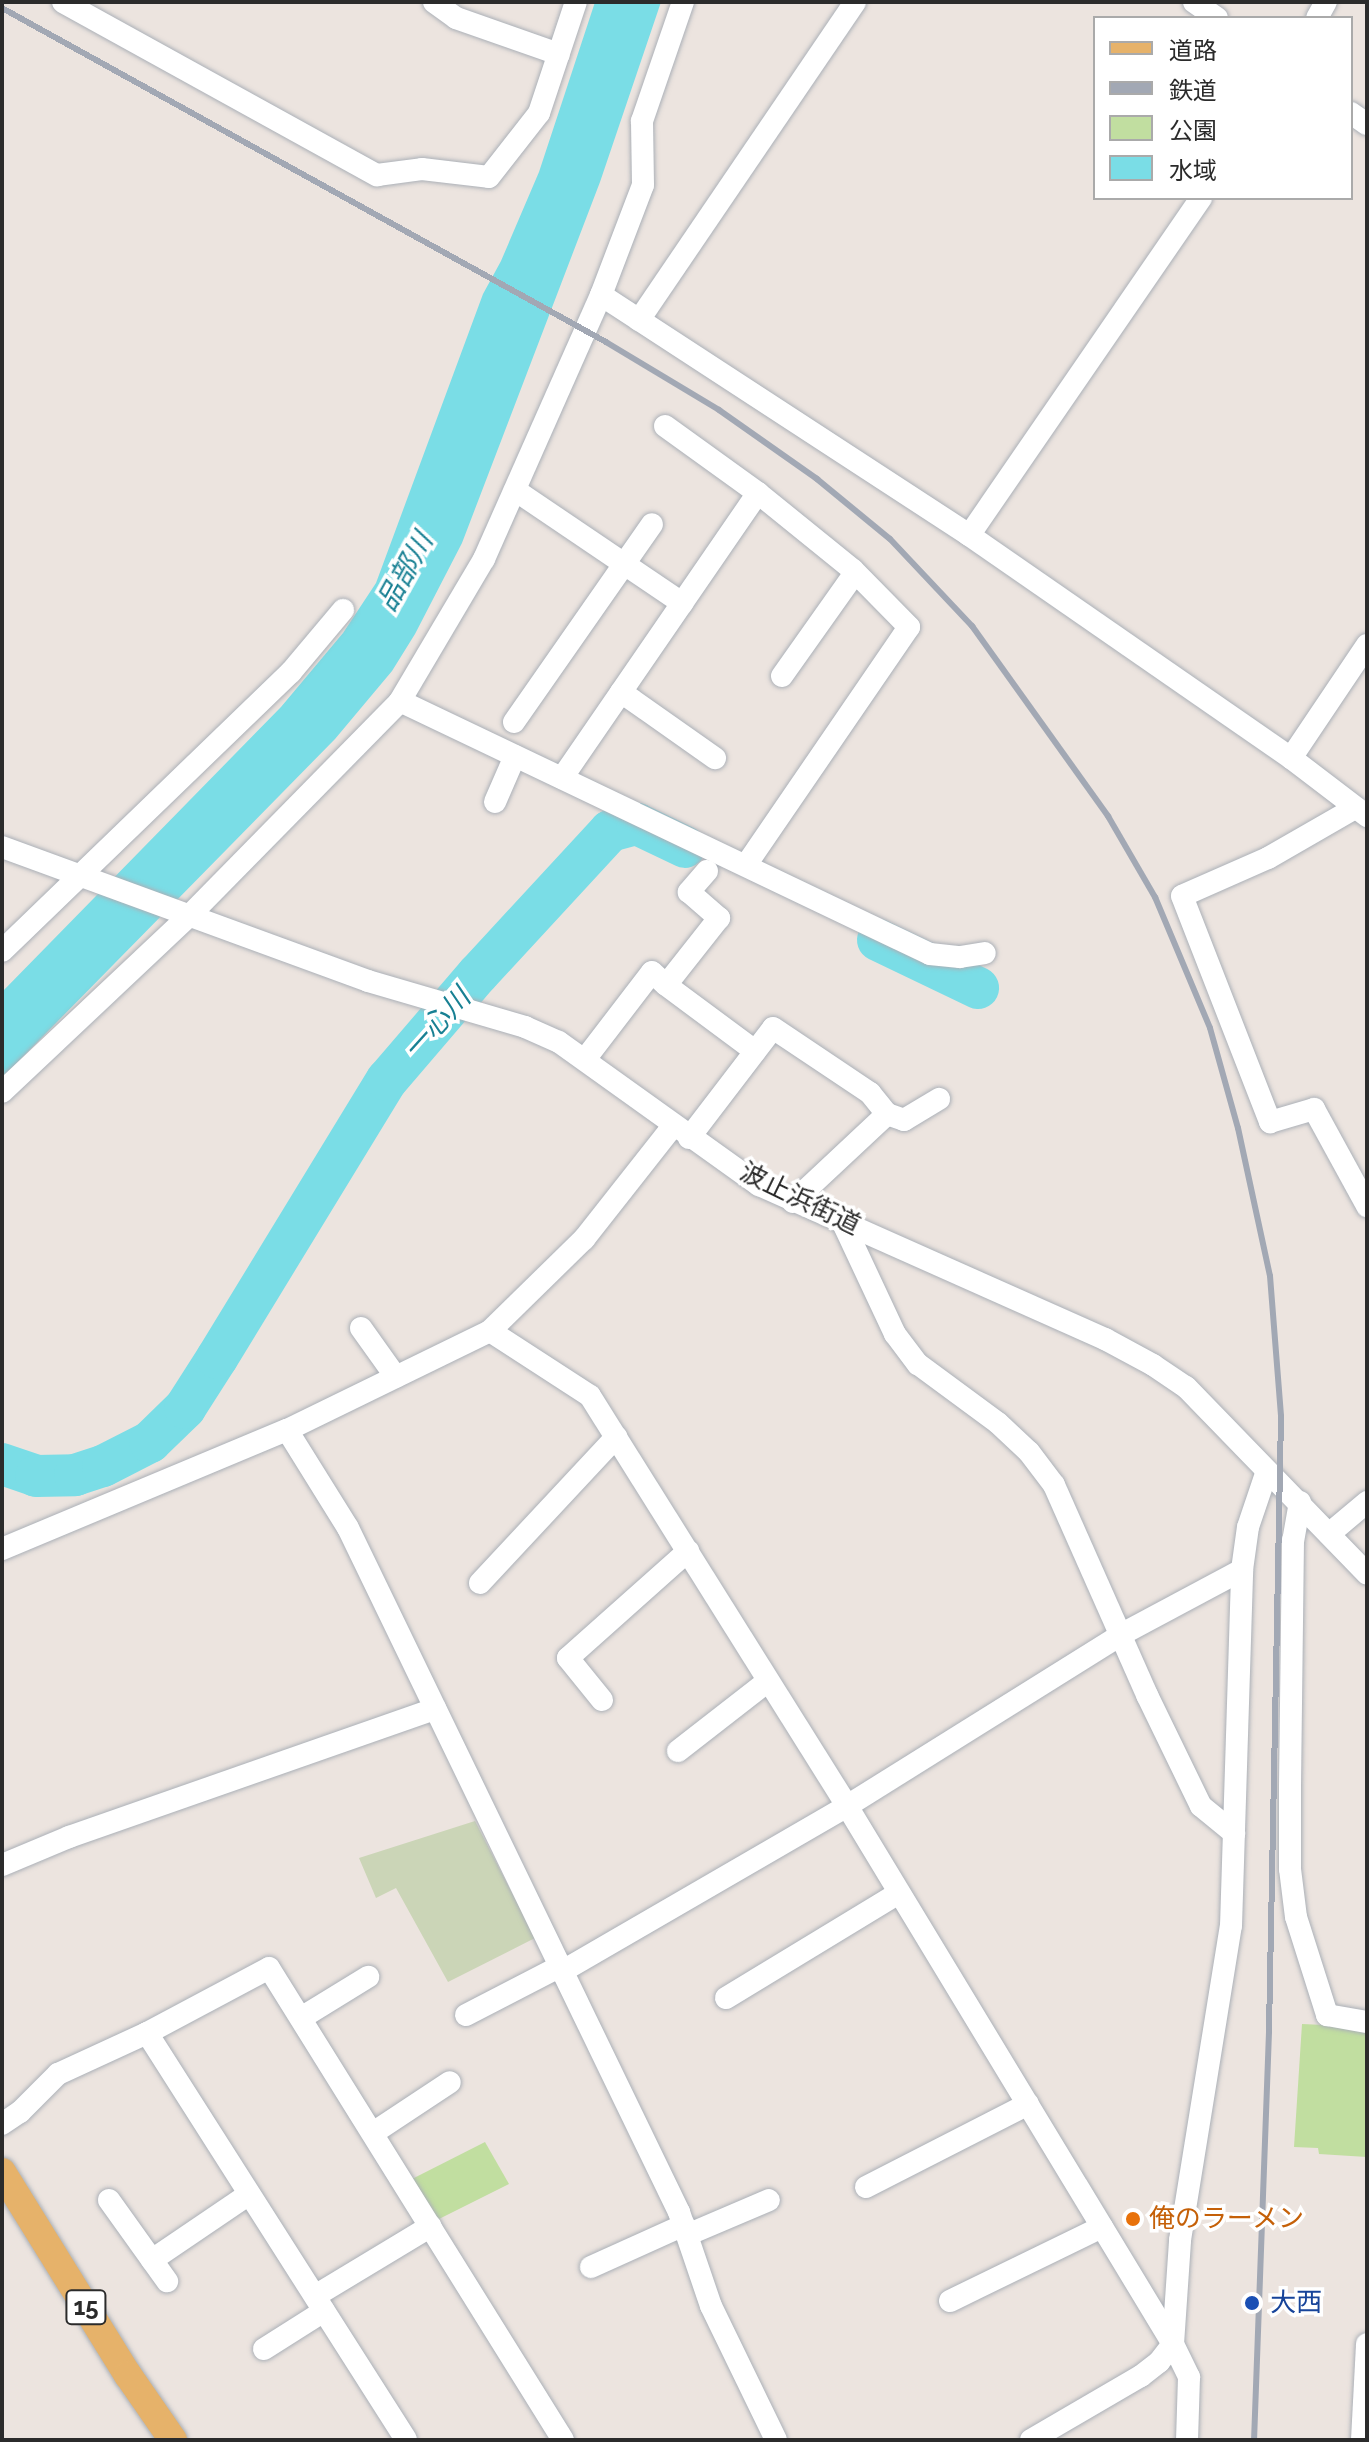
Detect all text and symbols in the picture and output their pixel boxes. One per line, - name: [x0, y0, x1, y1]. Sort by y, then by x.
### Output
- legend: [1093, 16, 1353, 200]
- text: 道路: [1169, 36, 1217, 65]
- text: 鉄道: [1169, 76, 1217, 105]
- text: 公園: [1169, 116, 1217, 145]
- text: 水域: [1169, 156, 1217, 185]
- water label: 品部川: [370, 527, 440, 617]
- water label: 一心川: [396, 982, 478, 1066]
- street label: 波止浜街道: [735, 1156, 865, 1242]
- place label: 俺のラーメン: [1149, 2203, 1305, 2235]
- marker: 俺のラーメン: [1124, 2210, 1142, 2228]
- road number: 15: [64, 2287, 108, 2327]
- place label: 大西: [1270, 2287, 1322, 2319]
- marker: 大西: [1241, 2292, 1263, 2314]

